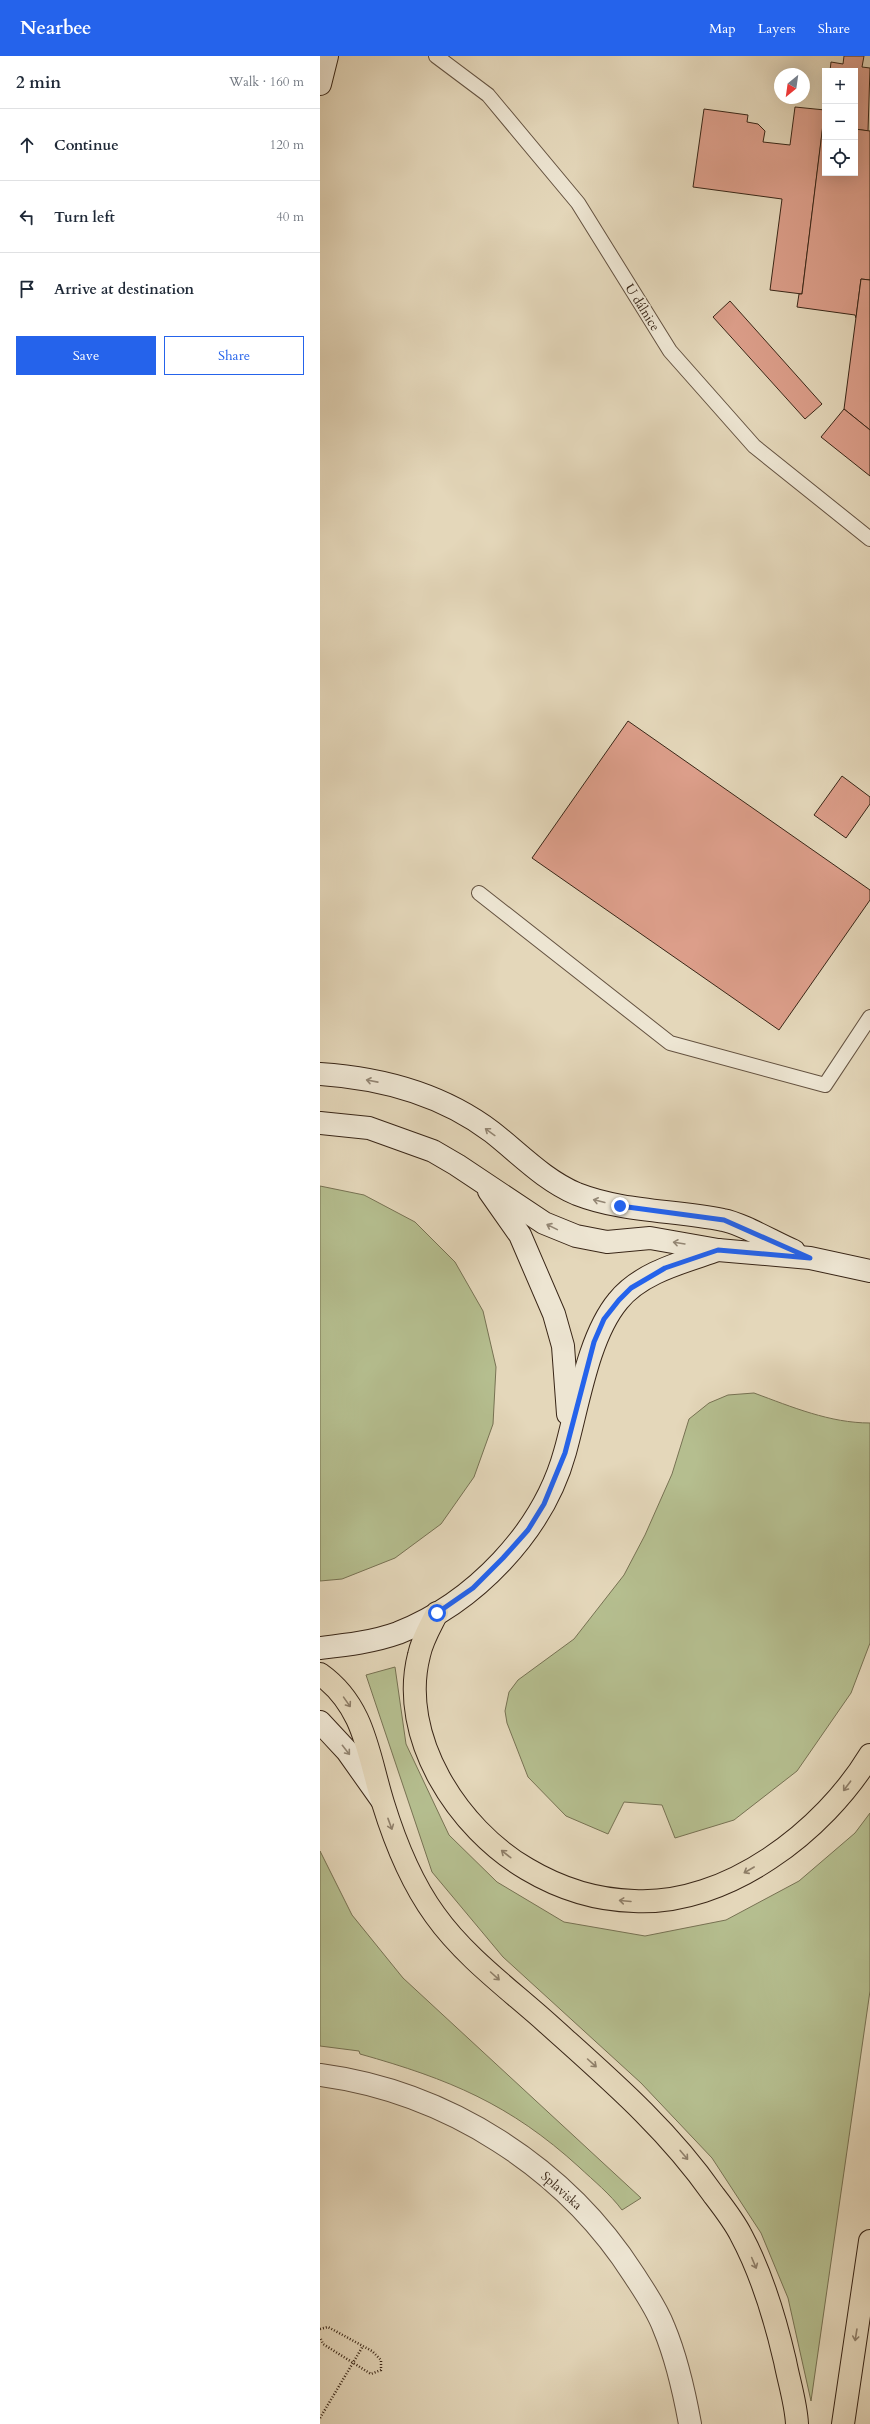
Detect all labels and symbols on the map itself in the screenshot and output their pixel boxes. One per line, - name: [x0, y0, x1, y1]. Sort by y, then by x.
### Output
- north arrow: [774, 68, 810, 104]
- street label: U dálnice: [621, 280, 664, 335]
- one-way arrow: [366, 1076, 379, 1084]
- one-way arrow: [485, 1128, 496, 1136]
- one-way arrow: [593, 1196, 606, 1204]
- route end: [611, 1197, 629, 1215]
- one-way arrow: [546, 1223, 558, 1230]
- one-way arrow: [673, 1239, 686, 1247]
- route start: [428, 1604, 446, 1622]
- one-way arrow: [343, 1696, 351, 1707]
- one-way arrow: [342, 1745, 350, 1756]
- one-way arrow: [843, 1781, 851, 1792]
- one-way arrow: [387, 1817, 394, 1830]
- one-way arrow: [500, 1850, 511, 1858]
- one-way arrow: [743, 1867, 755, 1875]
- one-way arrow: [619, 1897, 632, 1904]
- one-way arrow: [490, 1972, 500, 1981]
- one-way arrow: [587, 2058, 597, 2068]
- one-way arrow: [679, 2149, 688, 2160]
- street label: Splaviska: [537, 2167, 586, 2214]
- one-way arrow: [751, 2257, 759, 2269]
- one-way arrow: [852, 2328, 860, 2341]

